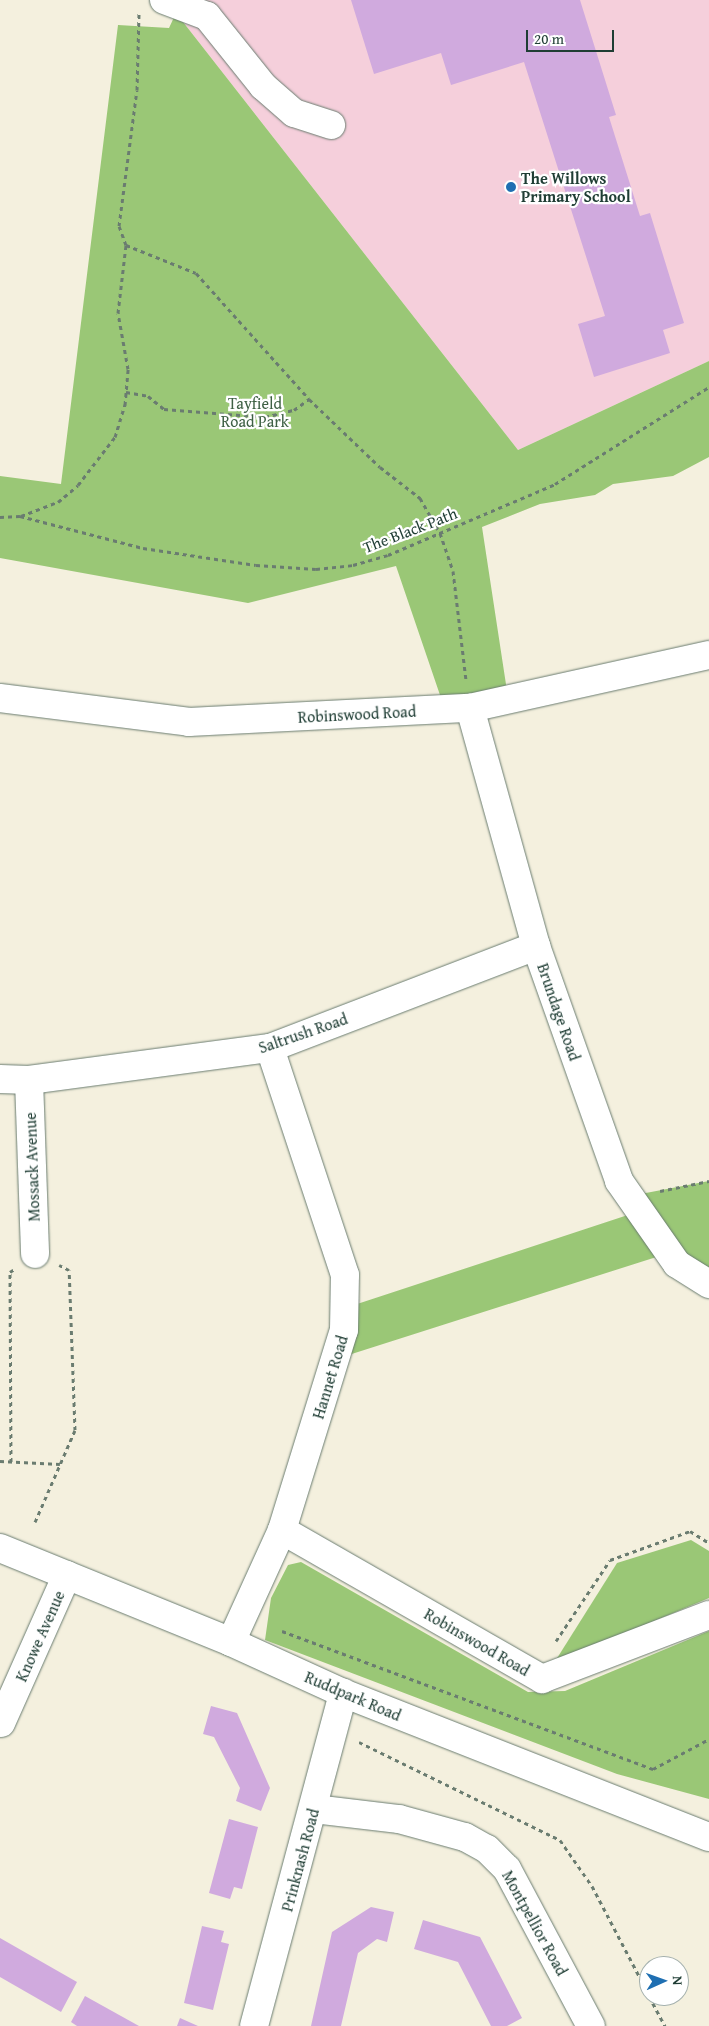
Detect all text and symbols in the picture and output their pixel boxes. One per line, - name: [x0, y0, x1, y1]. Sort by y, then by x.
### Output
- scale bar: [529, 20, 616, 52]
- text: 20 m: [534, 28, 564, 49]
- place label: The Willows Primary School: [521, 168, 631, 206]
- marker: The Willows Primary School: [505, 181, 517, 193]
- park label: Tayfield Road Park: [221, 393, 289, 431]
- street label: The Black Path: [360, 503, 460, 557]
- street label: Robinswood Road: [297, 701, 417, 727]
- street label: Brundage Road: [533, 961, 585, 1063]
- street label: Saltrush Road: [256, 1009, 350, 1057]
- street label: Mossack Avenue: [21, 1112, 43, 1222]
- street label: Hannet Road: [308, 1333, 352, 1421]
- street label: Knowe Avenue: [11, 1588, 69, 1684]
- street label: Robinswood Road: [421, 1604, 533, 1680]
- street label: Ruddpark Road: [302, 1667, 404, 1725]
- street label: Prinknash Road: [277, 1806, 323, 1914]
- street label: Montpellior Road: [498, 1867, 572, 1979]
- north arrow: [639, 1956, 689, 2006]
- text: N: [668, 1975, 688, 1986]

